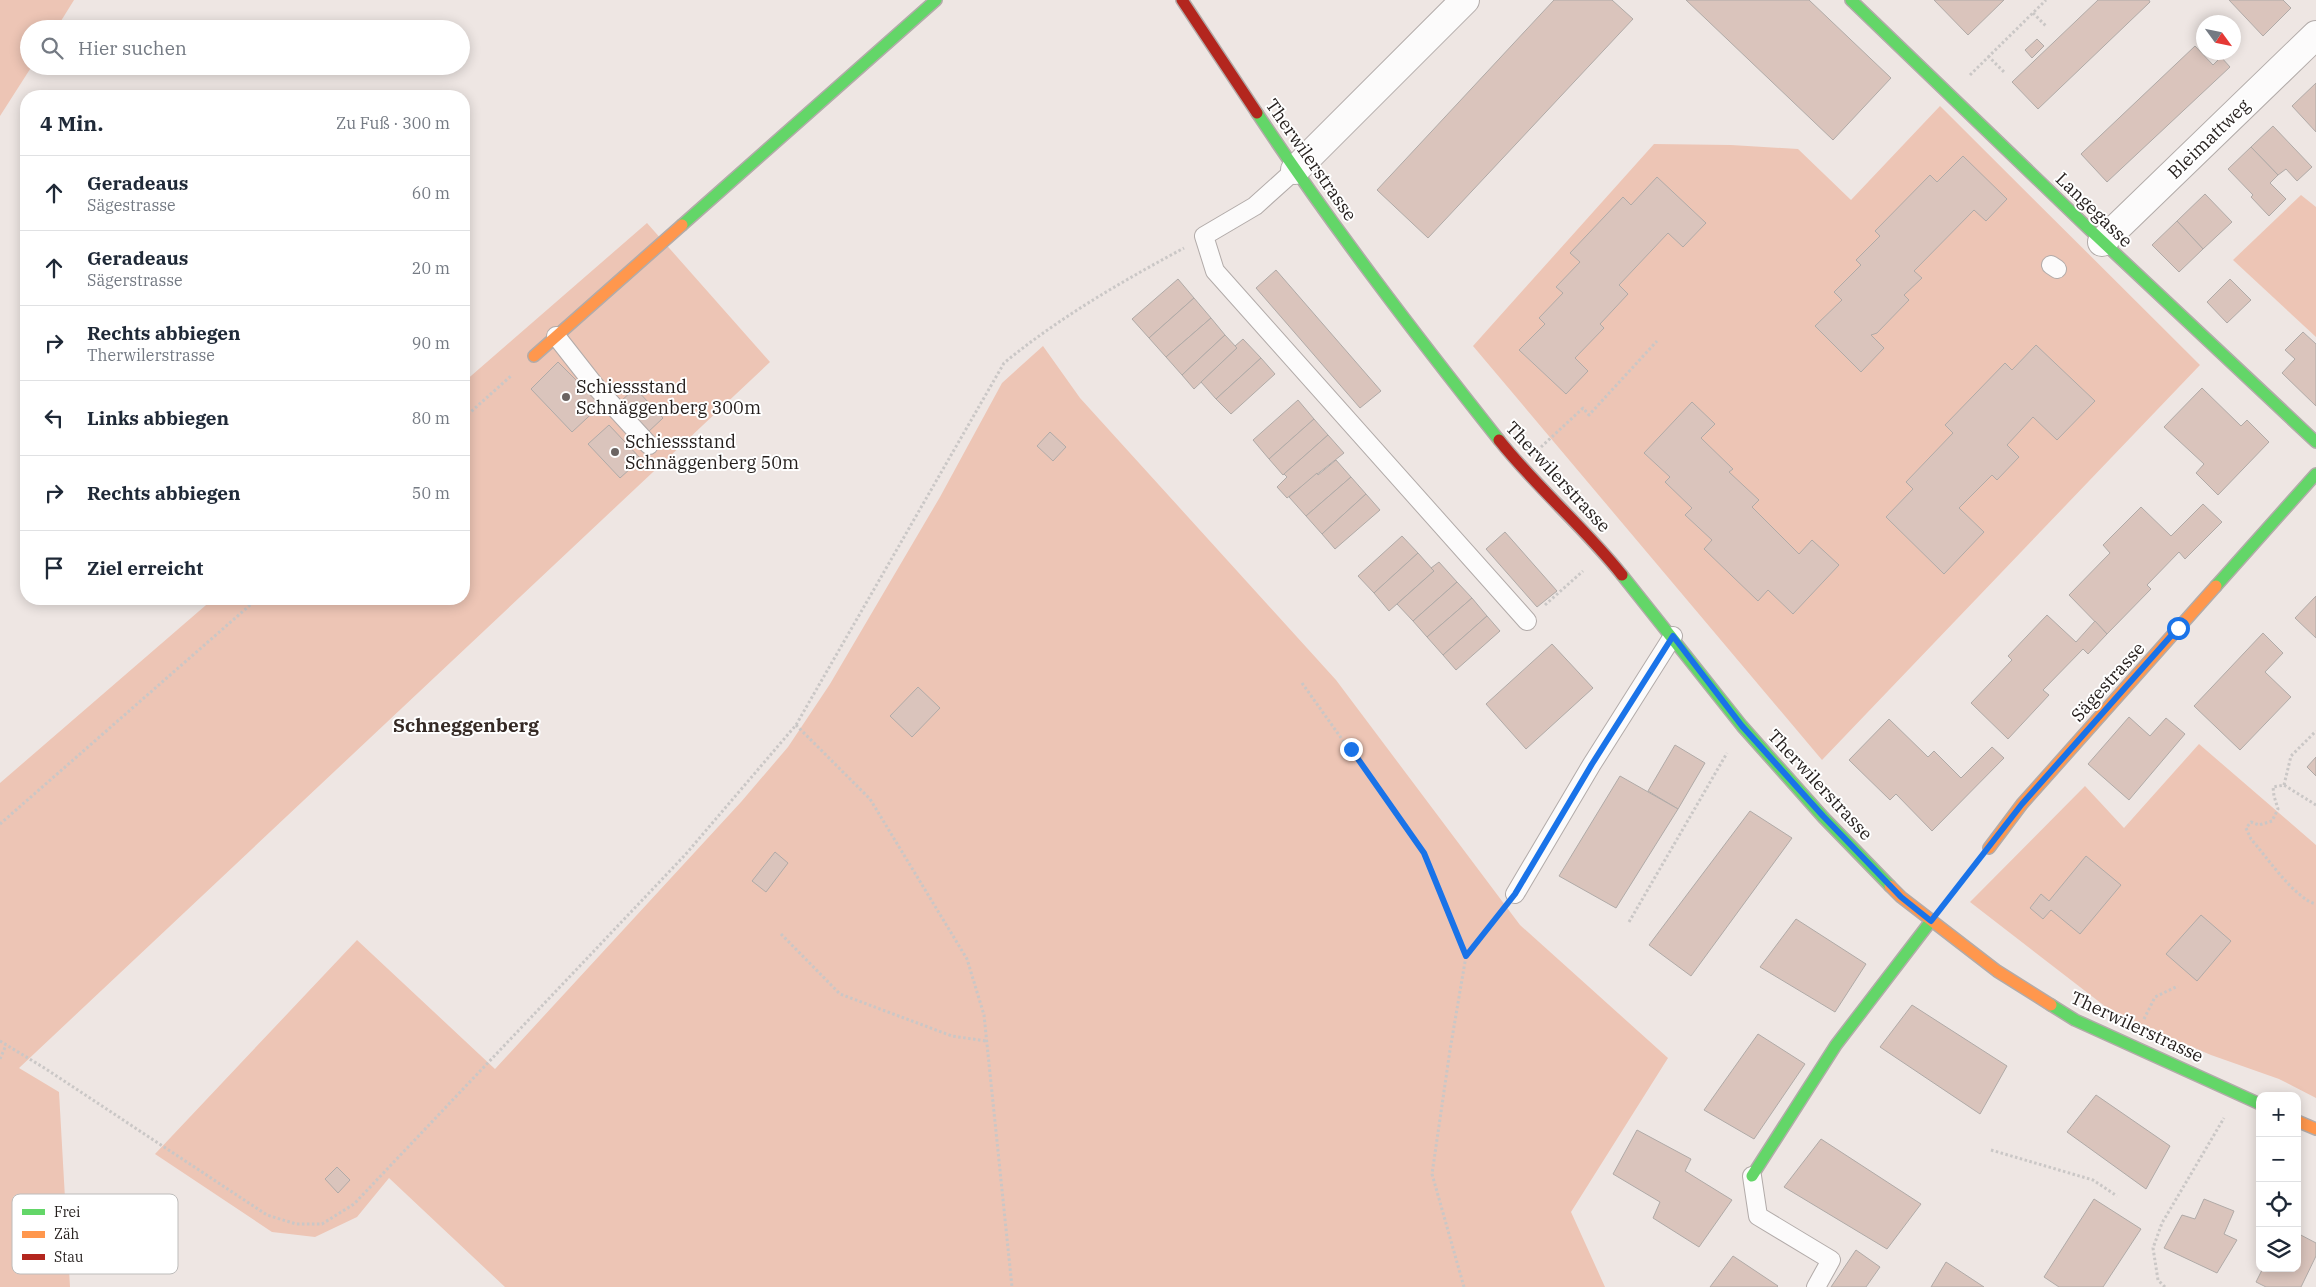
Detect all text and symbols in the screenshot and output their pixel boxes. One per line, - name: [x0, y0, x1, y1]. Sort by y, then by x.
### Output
- north arrow: [2196, 15, 2241, 60]
- search box: [20, 20, 470, 75]
- icon: search: [38, 34, 66, 62]
- text: Hier suchen: [78, 36, 187, 60]
- street label: Therwilerstrasse: [1261, 94, 1362, 225]
- street label: Bleimattweg: [2163, 94, 2255, 184]
- text: 4 Min.: [40, 109, 103, 137]
- text: Zu Fuß · 300 m: [336, 113, 450, 133]
- street label: Langegasse: [2051, 167, 2138, 252]
- text: Geradeaus: [87, 171, 188, 195]
- icon: ahead: [40, 179, 68, 207]
- text: 60 m: [412, 183, 450, 203]
- text: Sägestrasse: [87, 195, 176, 215]
- text: Geradeaus: [87, 246, 188, 270]
- icon: ahead: [40, 254, 68, 282]
- text: 20 m: [412, 258, 450, 278]
- text: Sägerstrasse: [87, 270, 183, 290]
- text: Rechts abbiegen: [87, 321, 241, 345]
- icon: right: [40, 329, 68, 357]
- text: 90 m: [412, 333, 450, 353]
- text: Therwilerstrasse: [87, 345, 215, 365]
- place label: Schiessstand Schnäggenberg 300m: [576, 375, 761, 419]
- marker: Schiessstand Schnäggenberg 300m: [560, 391, 572, 403]
- icon: left: [40, 404, 68, 432]
- text: Links abbiegen: [87, 406, 229, 430]
- text: 80 m: [412, 408, 450, 428]
- street label: Therwilerstrasse: [1501, 416, 1616, 537]
- place label: Schiessstand Schnäggenberg 50m: [625, 430, 799, 474]
- marker: Schiessstand Schnäggenberg 50m: [609, 446, 621, 458]
- icon: right: [40, 479, 68, 507]
- text: Rechts abbiegen: [87, 481, 241, 505]
- text: 50 m: [412, 483, 450, 503]
- icon: arrive: [40, 554, 68, 582]
- text: Ziel erreicht: [87, 556, 203, 580]
- route start: [2167, 617, 2190, 640]
- street label: Sägestrasse: [2066, 637, 2149, 726]
- district label: Schneggenberg: [393, 713, 539, 737]
- street label: Therwilerstrasse: [1763, 724, 1878, 845]
- route end: [1340, 738, 1363, 761]
- street label: Therwilerstrasse: [2067, 986, 2207, 1067]
- map controls: [2256, 1092, 2301, 1272]
- button: +: [2256, 1092, 2301, 1137]
- button: −: [2256, 1137, 2301, 1182]
- button: locate: [2256, 1182, 2301, 1227]
- legend: [12, 1194, 178, 1274]
- text: Frei: [54, 1203, 81, 1221]
- text: Zäh: [54, 1225, 80, 1243]
- button: layers: [2256, 1227, 2301, 1272]
- text: Stau: [54, 1248, 84, 1266]

